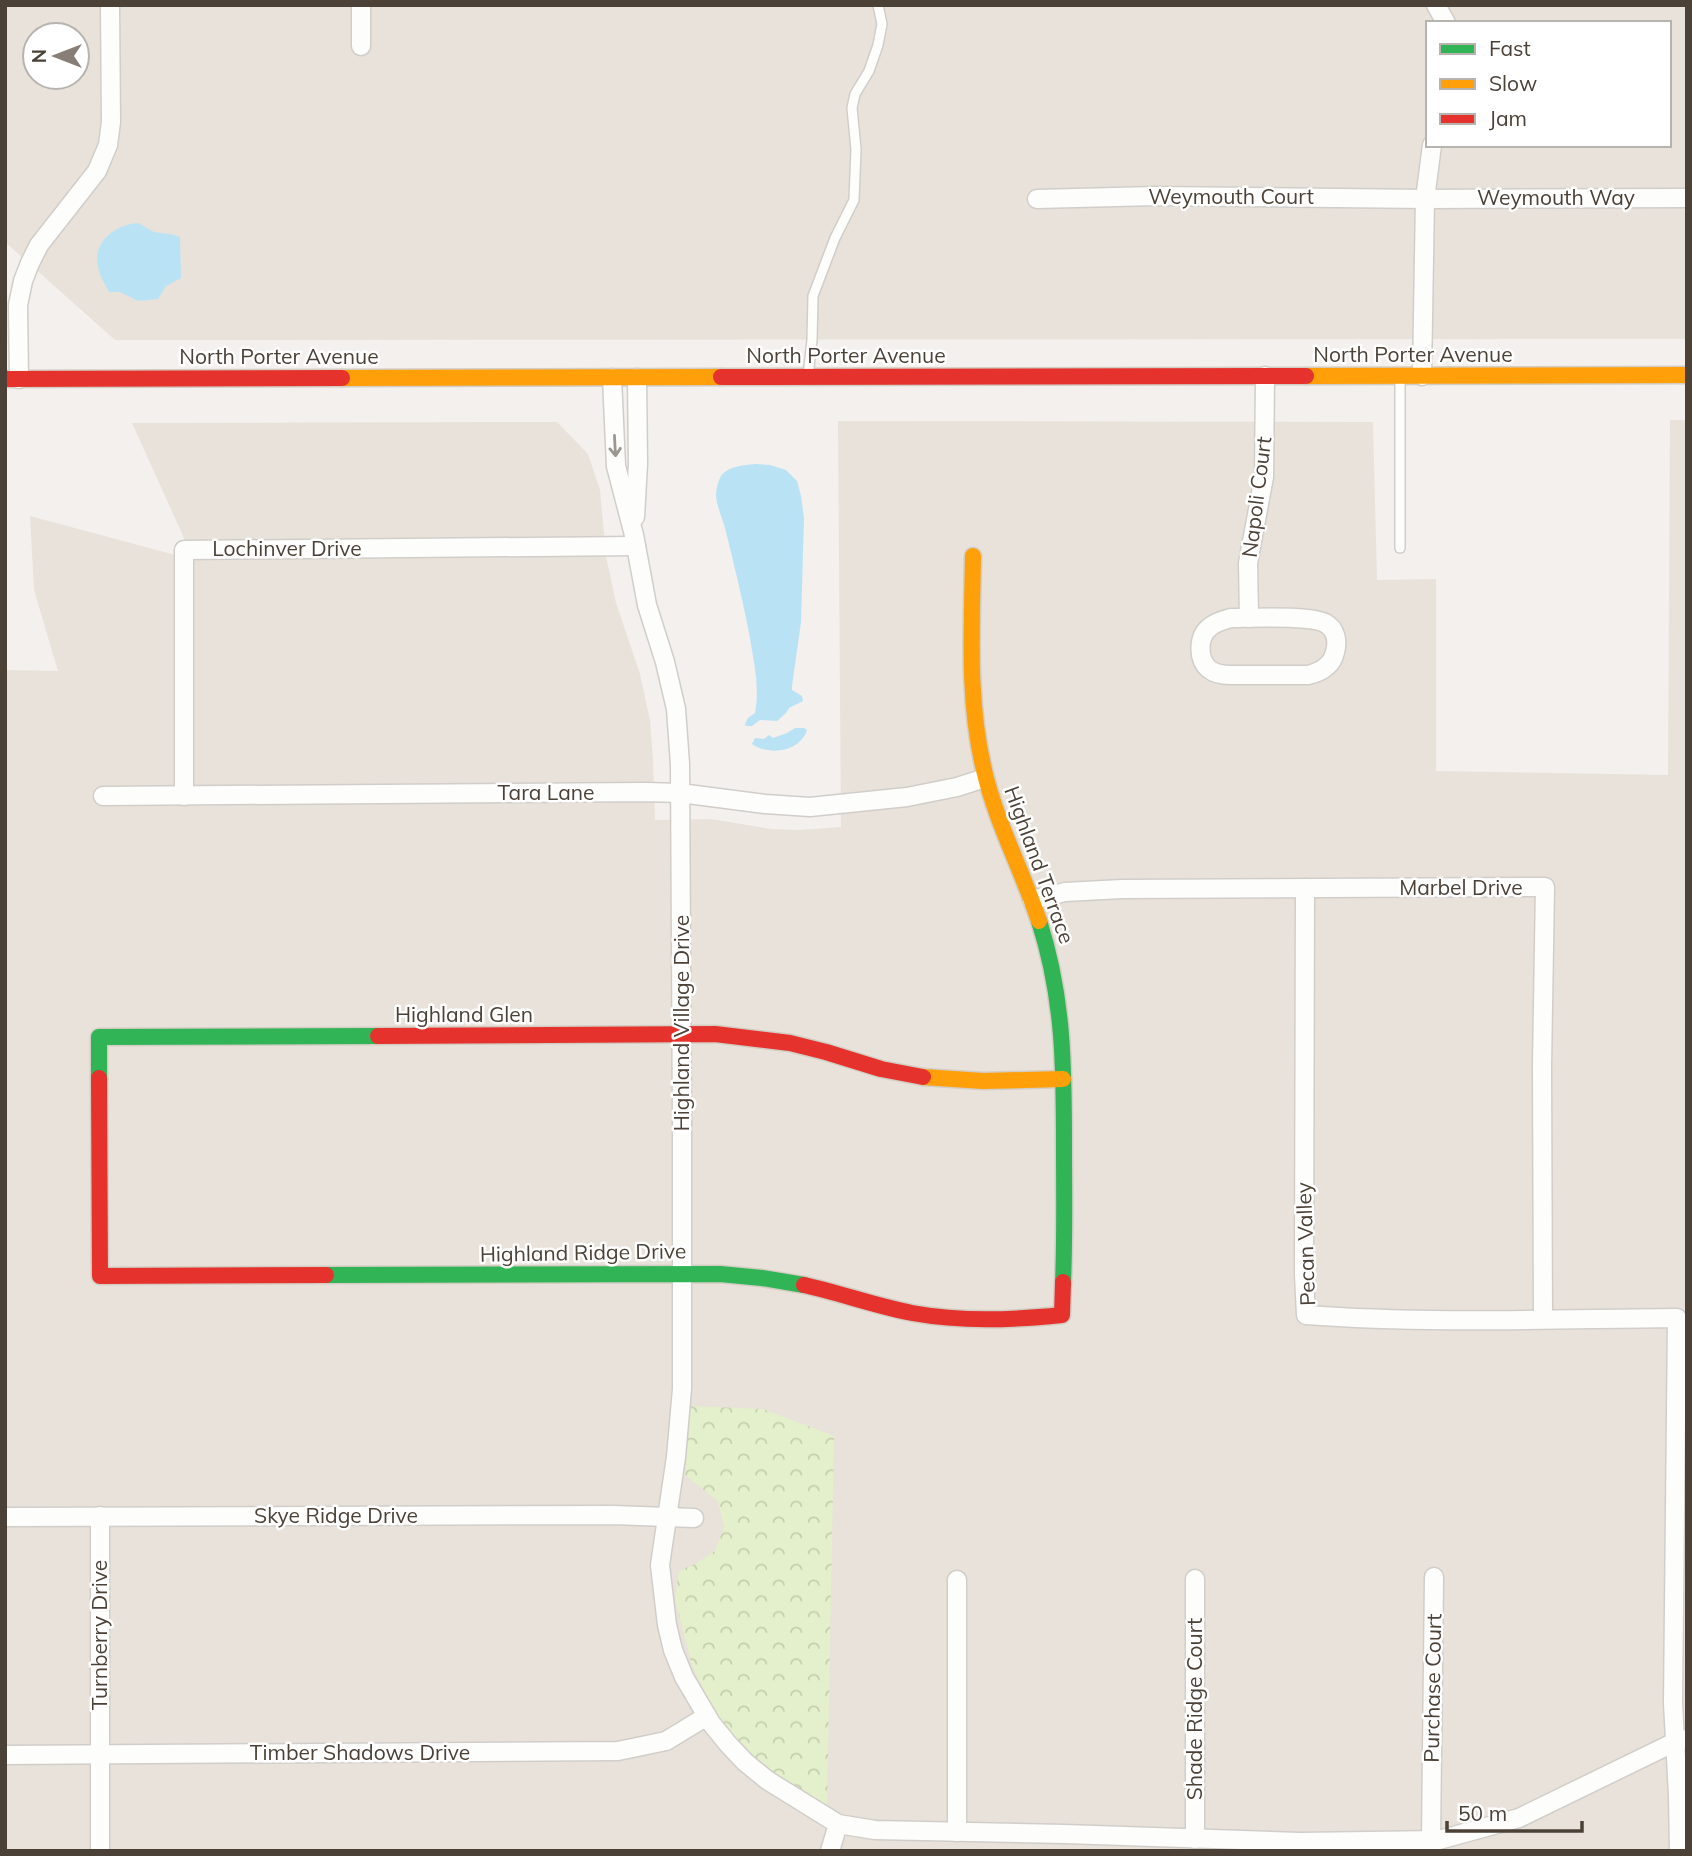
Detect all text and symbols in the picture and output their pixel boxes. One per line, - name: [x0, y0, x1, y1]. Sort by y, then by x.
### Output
- north arrow: [21, 21, 91, 91]
- legend: [1426, 21, 1671, 147]
- text: Fast: [1489, 35, 1531, 61]
- text: N: [27, 49, 51, 63]
- text: Slow: [1489, 70, 1537, 96]
- text: Jam: [1489, 105, 1527, 131]
- street label: Weymouth Court: [1148, 183, 1314, 209]
- street label: Weymouth Way: [1477, 184, 1635, 210]
- street label: North Porter Avenue: [1313, 341, 1513, 367]
- street label: North Porter Avenue: [746, 342, 946, 368]
- street label: North Porter Avenue: [179, 343, 379, 369]
- one-way arrow: [609, 434, 622, 457]
- street label: Napoli Court: [1236, 435, 1276, 559]
- street label: Lochinver Drive: [212, 535, 362, 561]
- street label: Tara Lane: [497, 779, 595, 805]
- street label: Highland Terrace: [999, 782, 1081, 947]
- street label: Marbel Drive: [1399, 874, 1523, 900]
- street label: Highland Village Drive: [668, 915, 694, 1131]
- street label: Highland Glen: [395, 1001, 533, 1027]
- street label: Pecan Valley: [1290, 1182, 1320, 1306]
- street label: Highland Ridge Drive: [480, 1237, 686, 1267]
- street label: Skye Ridge Drive: [254, 1502, 418, 1528]
- street label: Turnberry Drive: [86, 1560, 112, 1710]
- street label: Purchase Court: [1418, 1613, 1446, 1763]
- street label: Shade Ridge Court: [1181, 1618, 1207, 1800]
- street label: Timber Shadows Drive: [250, 1739, 470, 1765]
- scale bar: [1447, 1790, 1582, 1834]
- text: 50 m: [1458, 1800, 1507, 1826]

